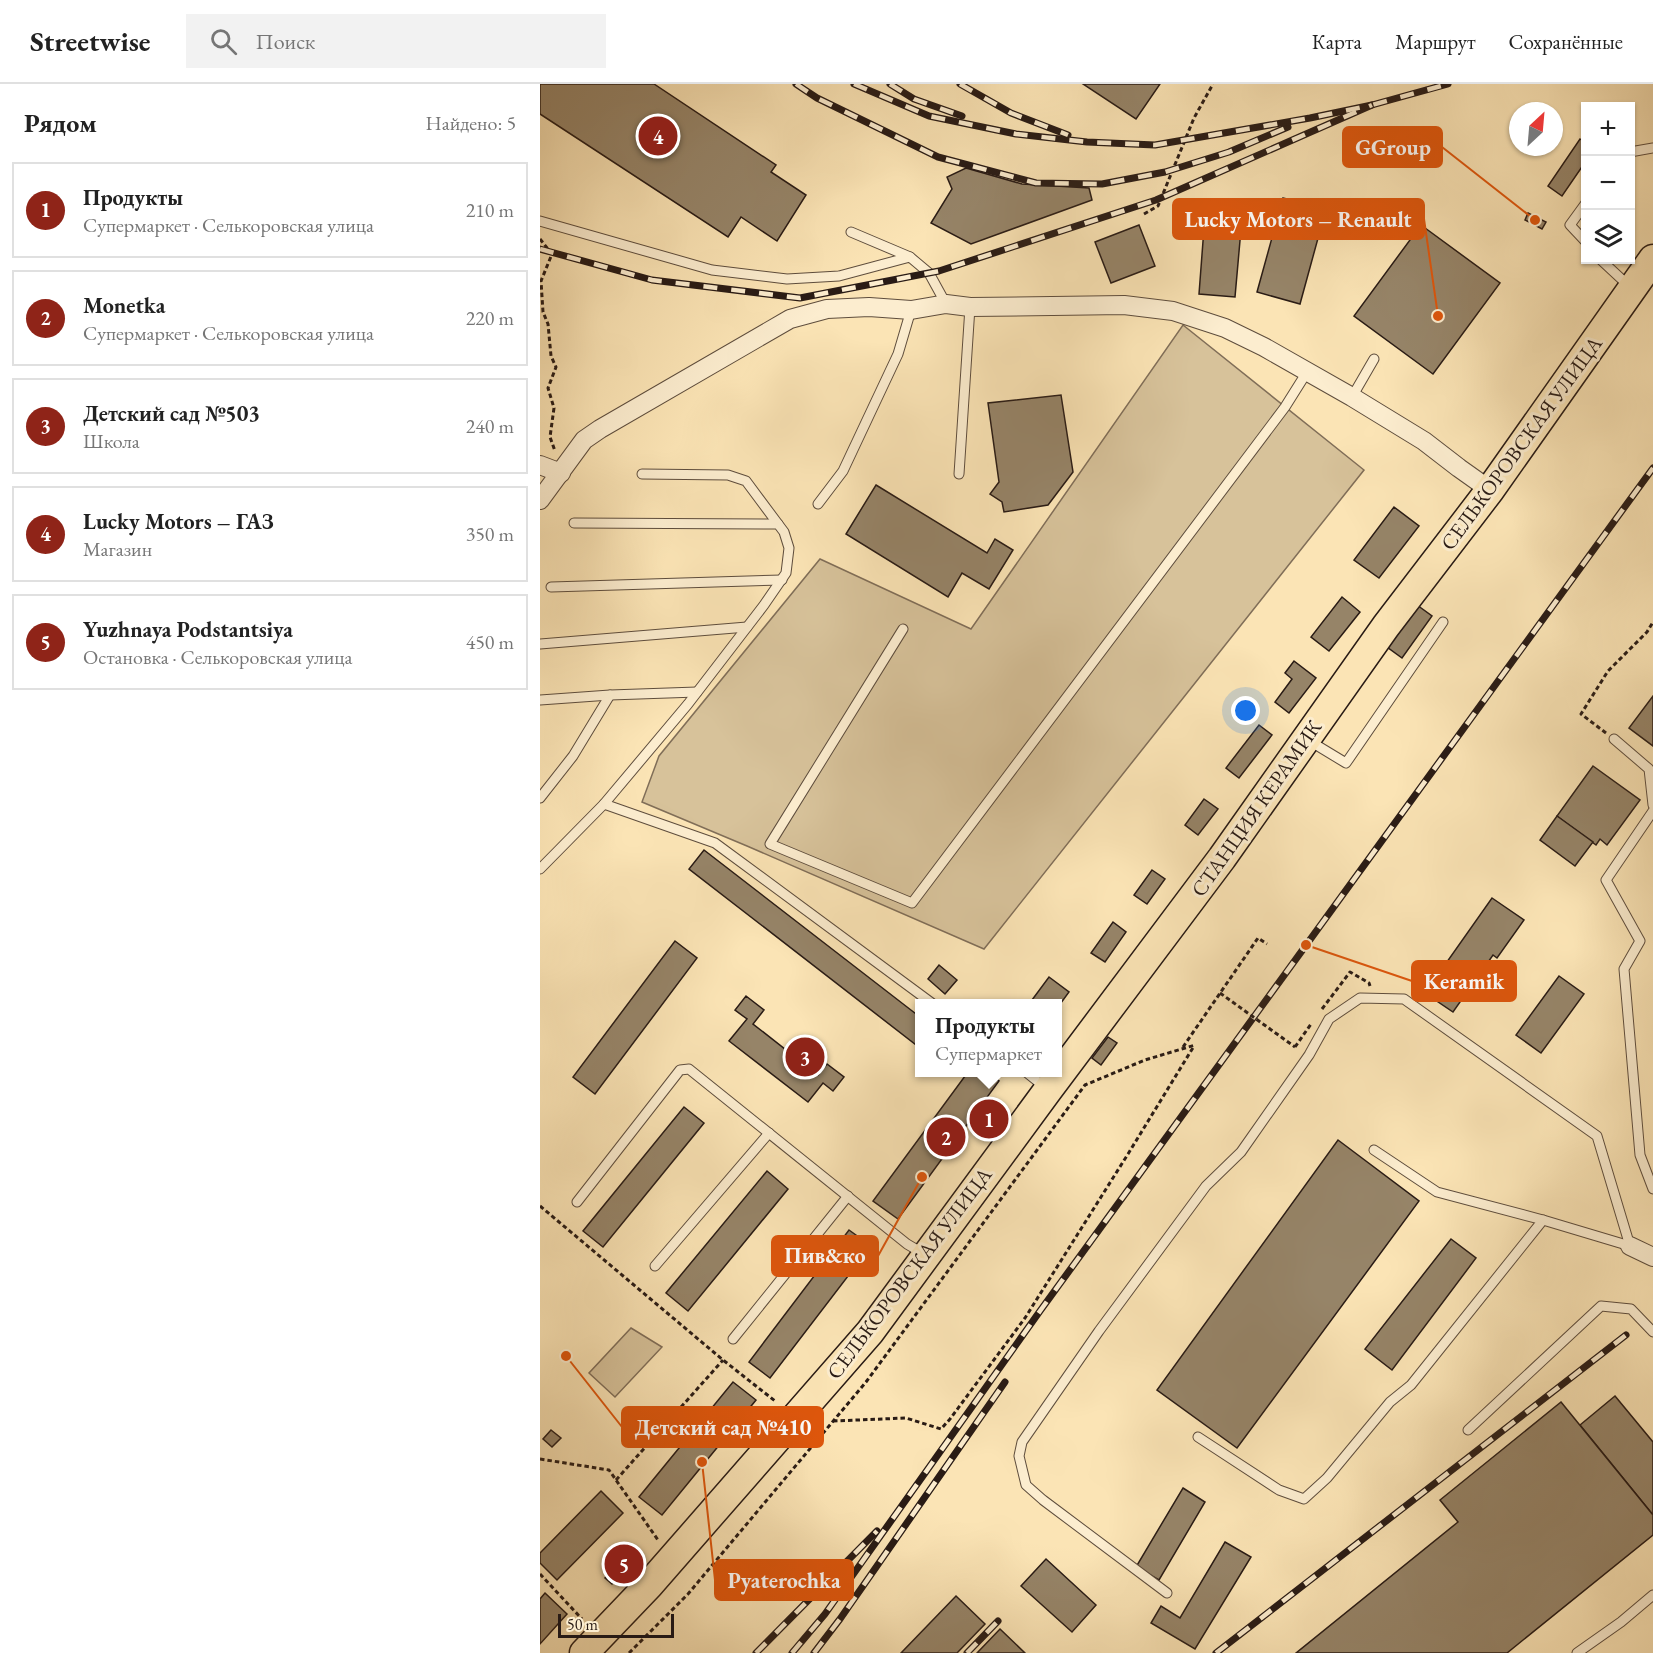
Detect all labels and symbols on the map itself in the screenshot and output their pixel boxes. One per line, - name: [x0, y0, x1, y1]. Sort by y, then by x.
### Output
- north arrow: [1509, 102, 1563, 156]
- pin: 4: [638, 113, 678, 158]
- callout: GGroup: [1343, 127, 1442, 167]
- text: GGroup: [1355, 133, 1431, 162]
- callout: Lucky Motors – Renault: [1173, 199, 1424, 239]
- text: Lucky Motors – Renault: [1184, 205, 1412, 234]
- street label: СЕЛЬКОРОВСКАЯ УЛИЦА: [1434, 330, 1608, 555]
- your location: [1231, 696, 1260, 725]
- street label: СТАНЦИЯ КЕРАМИК: [1185, 714, 1327, 902]
- callout: Keramik: [1412, 961, 1516, 1001]
- text: Keramik: [1424, 967, 1505, 996]
- pin: 3: [786, 1034, 824, 1080]
- pin: 1: [970, 1096, 1008, 1142]
- pin: 2: [926, 1114, 966, 1160]
- street label: СЕЛЬКОРОВСКАЯ УЛИЦА: [821, 1161, 998, 1384]
- callout: Пив&ко: [772, 1236, 878, 1276]
- text: Пив&ко: [784, 1241, 866, 1270]
- callout: Детский сад №410: [622, 1407, 823, 1447]
- text: Детский сад №410: [635, 1413, 812, 1442]
- pin: 5: [604, 1542, 644, 1586]
- callout: Pyaterochka: [715, 1560, 853, 1600]
- text: Pyaterochka: [727, 1566, 841, 1595]
- scale bar: [558, 1611, 674, 1638]

